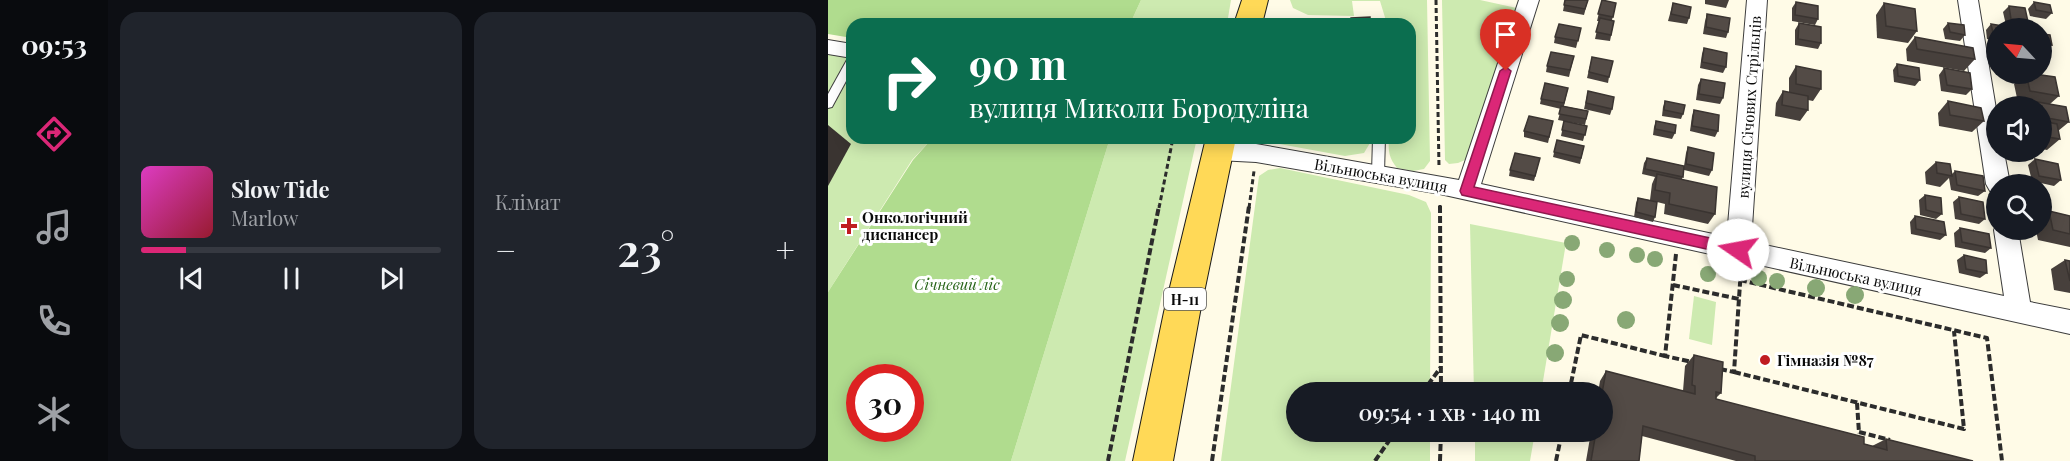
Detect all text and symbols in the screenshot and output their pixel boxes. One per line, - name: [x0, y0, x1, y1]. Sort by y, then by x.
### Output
- pin: [1480, 9, 1531, 71]
- street label: вулиця Січових Стрільців: [1733, 15, 1765, 199]
- icon: arrive: [1489, 18, 1522, 51]
- north arrow: [1986, 18, 2052, 84]
- map controls: [1986, 18, 2052, 240]
- text: 09:53: [21, 26, 87, 62]
- text: 90 m: [969, 35, 1067, 91]
- icon: right: [870, 42, 948, 120]
- text: вулиця Миколи Бородуліна: [969, 89, 1309, 125]
- button: sound: [1986, 96, 2052, 162]
- icon: directions: [33, 113, 75, 155]
- street label: Вільнюська вулиця: [1313, 153, 1449, 197]
- text: Slow Tide: [231, 174, 330, 204]
- button: search: [1986, 174, 2052, 240]
- text: Клімат: [495, 188, 561, 215]
- text: Marlow: [231, 204, 299, 231]
- icon: music: [33, 206, 75, 248]
- place label: Онкологічний диспансер: [862, 207, 968, 244]
- marker: Онкологічний диспансер: [840, 217, 858, 235]
- text: 23°: [617, 218, 675, 278]
- position arrow: [1706, 218, 1770, 282]
- text: −: [495, 227, 516, 271]
- text: +: [776, 227, 795, 271]
- street label: Вільнюська вулиця: [1788, 252, 1924, 300]
- icon: previous: [175, 262, 208, 295]
- icon: pause: [275, 262, 308, 295]
- icon: next: [375, 262, 408, 295]
- park label: Січневий ліс: [914, 274, 1000, 294]
- road number: Н-11: [1164, 288, 1206, 310]
- icon: phone: [33, 300, 75, 342]
- place label: Гімназія №87: [1777, 350, 1874, 370]
- marker: Гімназія №87: [1758, 353, 1772, 367]
- speed limit sign: 30: [846, 364, 924, 442]
- icon: climate: [33, 393, 75, 435]
- text: 09:54 · 1 хв · 140 m: [1358, 397, 1541, 427]

